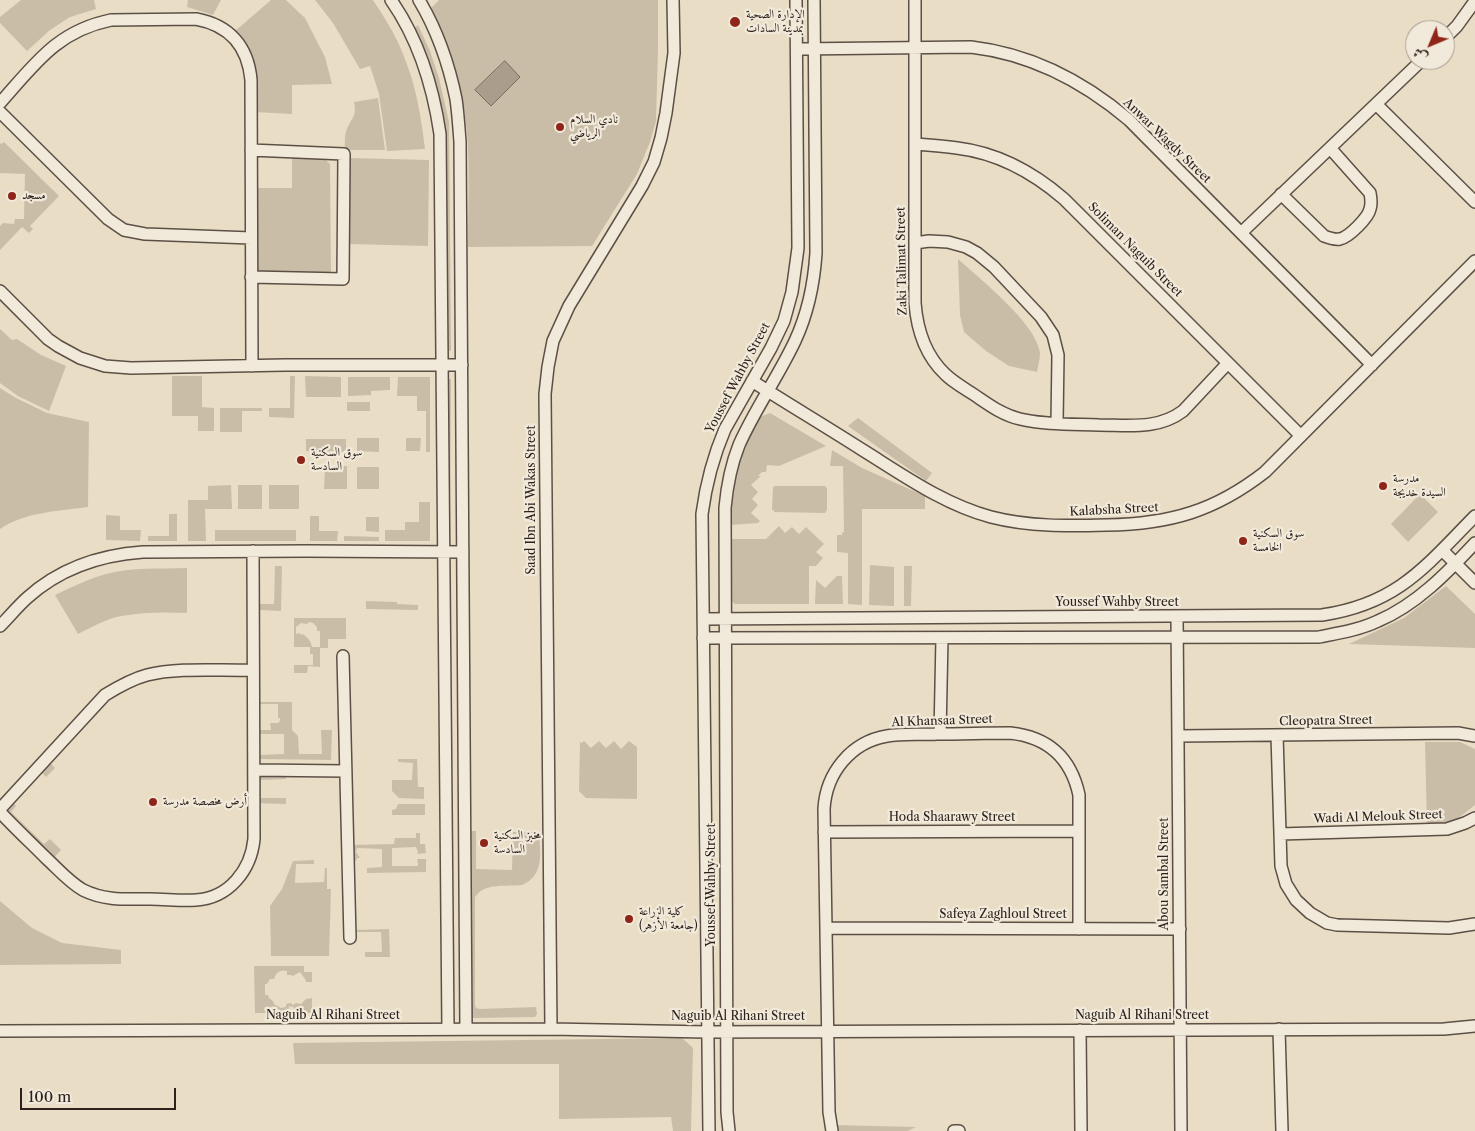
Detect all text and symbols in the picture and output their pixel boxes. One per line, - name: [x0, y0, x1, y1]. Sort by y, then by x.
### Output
- place label: الإدارة الصحية بمدينة السادات: [746, 8, 805, 36]
- marker: الإدارة الصحية بمدينة السادات: [728, 15, 742, 29]
- north arrow: [1405, 20, 1455, 70]
- text: ش: [1409, 44, 1431, 66]
- street label: Anwar Wagdy Street: [1120, 96, 1214, 186]
- place label: نادي السلام الرياضي: [570, 113, 618, 141]
- marker: نادي السلام الرياضي: [554, 121, 566, 133]
- place label: مسجد: [22, 189, 46, 203]
- marker: مسجد: [6, 190, 18, 202]
- street label: Soliman Naguib Street: [1085, 200, 1185, 300]
- street label: Zaki Talimat Street: [894, 207, 910, 315]
- street label: Youssef Wahby Street: [703, 320, 773, 436]
- street label: Saad Ibn Abi Wakas Street: [525, 425, 539, 575]
- place label: سوق السكنية السادسة: [311, 446, 362, 474]
- marker: سوق السكنية السادسة: [295, 454, 307, 466]
- place label: مدرسة السيدة خديجة: [1393, 472, 1446, 500]
- marker: مدرسة السيدة خديجة: [1377, 480, 1389, 492]
- street label: Kalabsha Street: [1069, 500, 1159, 520]
- place label: سوق السكنية الخامسة: [1253, 527, 1304, 555]
- marker: سوق السكنية الخامسة: [1237, 535, 1249, 547]
- street label: Youssef Wahby Street: [1055, 596, 1179, 610]
- street label: Al Khansaa Street: [891, 712, 993, 730]
- street label: Cleopatra Street: [1279, 713, 1373, 729]
- place label: أرض مخصصة مدرسة: [163, 795, 247, 809]
- marker: أرض مخصصة مدرسة: [147, 796, 159, 808]
- street label: Wadi Al Melouk Street: [1313, 808, 1443, 826]
- street label: Hoda Shaarawy Street: [889, 811, 1015, 825]
- street label: Abou Sambal Street: [1158, 817, 1172, 931]
- street label: Youssef Wahby Street: [705, 823, 719, 947]
- place label: مخبز السكنية السادسة: [494, 829, 541, 857]
- marker: مخبز السكنية السادسة: [478, 837, 490, 849]
- place label: كلية الزراعة (جامعة الأزهر): [639, 905, 698, 933]
- street label: Safeya Zaghloul Street: [939, 908, 1067, 922]
- marker: كلية الزراعة (جامعة الأزهر): [623, 913, 635, 925]
- street label: Naguib Al Rihani Street: [266, 1009, 400, 1023]
- street label: Naguib Al Rihani Street: [1075, 1009, 1209, 1023]
- street label: Naguib Al Rihani Street: [671, 1010, 805, 1024]
- scale bar: [22, 1078, 179, 1110]
- text: 100 m: [28, 1087, 71, 1106]

